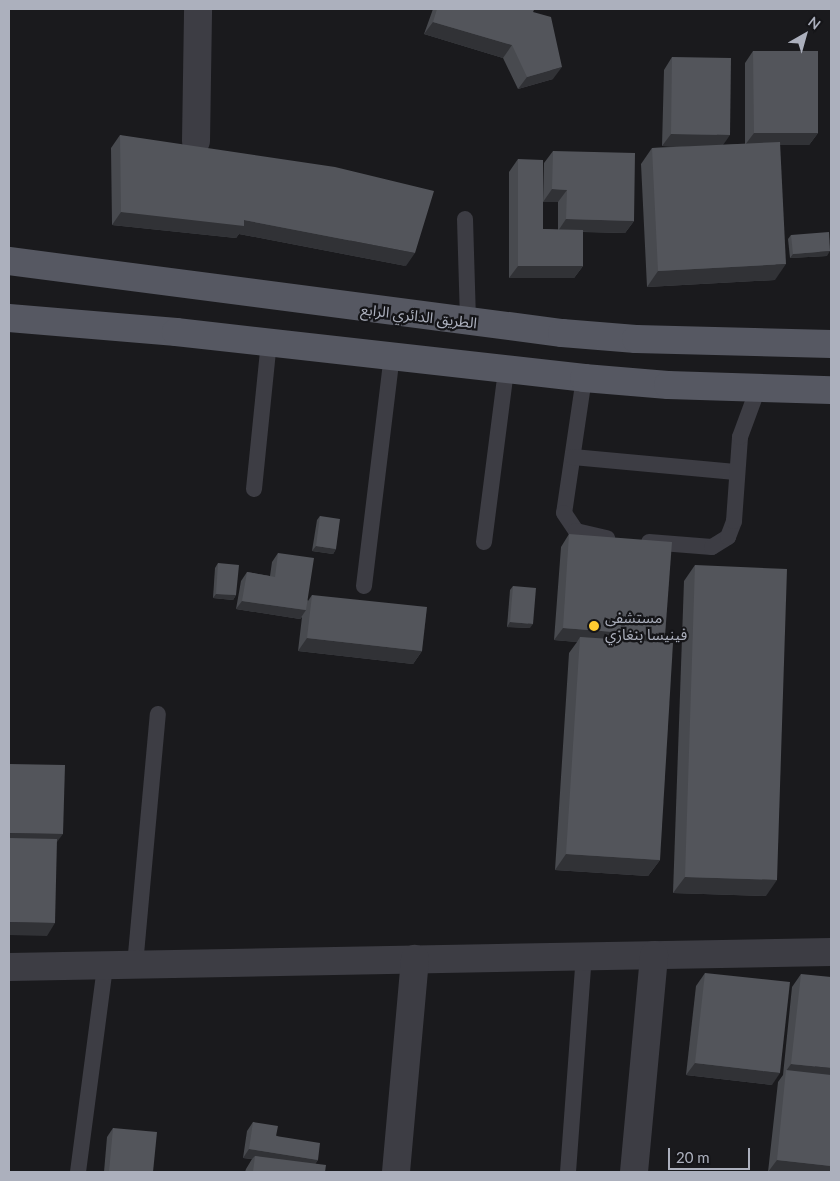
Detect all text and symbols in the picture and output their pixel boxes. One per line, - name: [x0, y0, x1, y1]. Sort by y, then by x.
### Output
- north arrow: [780, 10, 830, 60]
- text: N: [805, 13, 824, 33]
- street label: الطريق الدائري الرابع: [360, 300, 478, 332]
- place label: مستشفى فينيسا بنغازي: [605, 608, 687, 643]
- marker: مستشفى فينيسا بنغازي: [587, 619, 601, 633]
- scale bar: [670, 1138, 752, 1170]
- text: 20 m: [676, 1148, 710, 1166]

